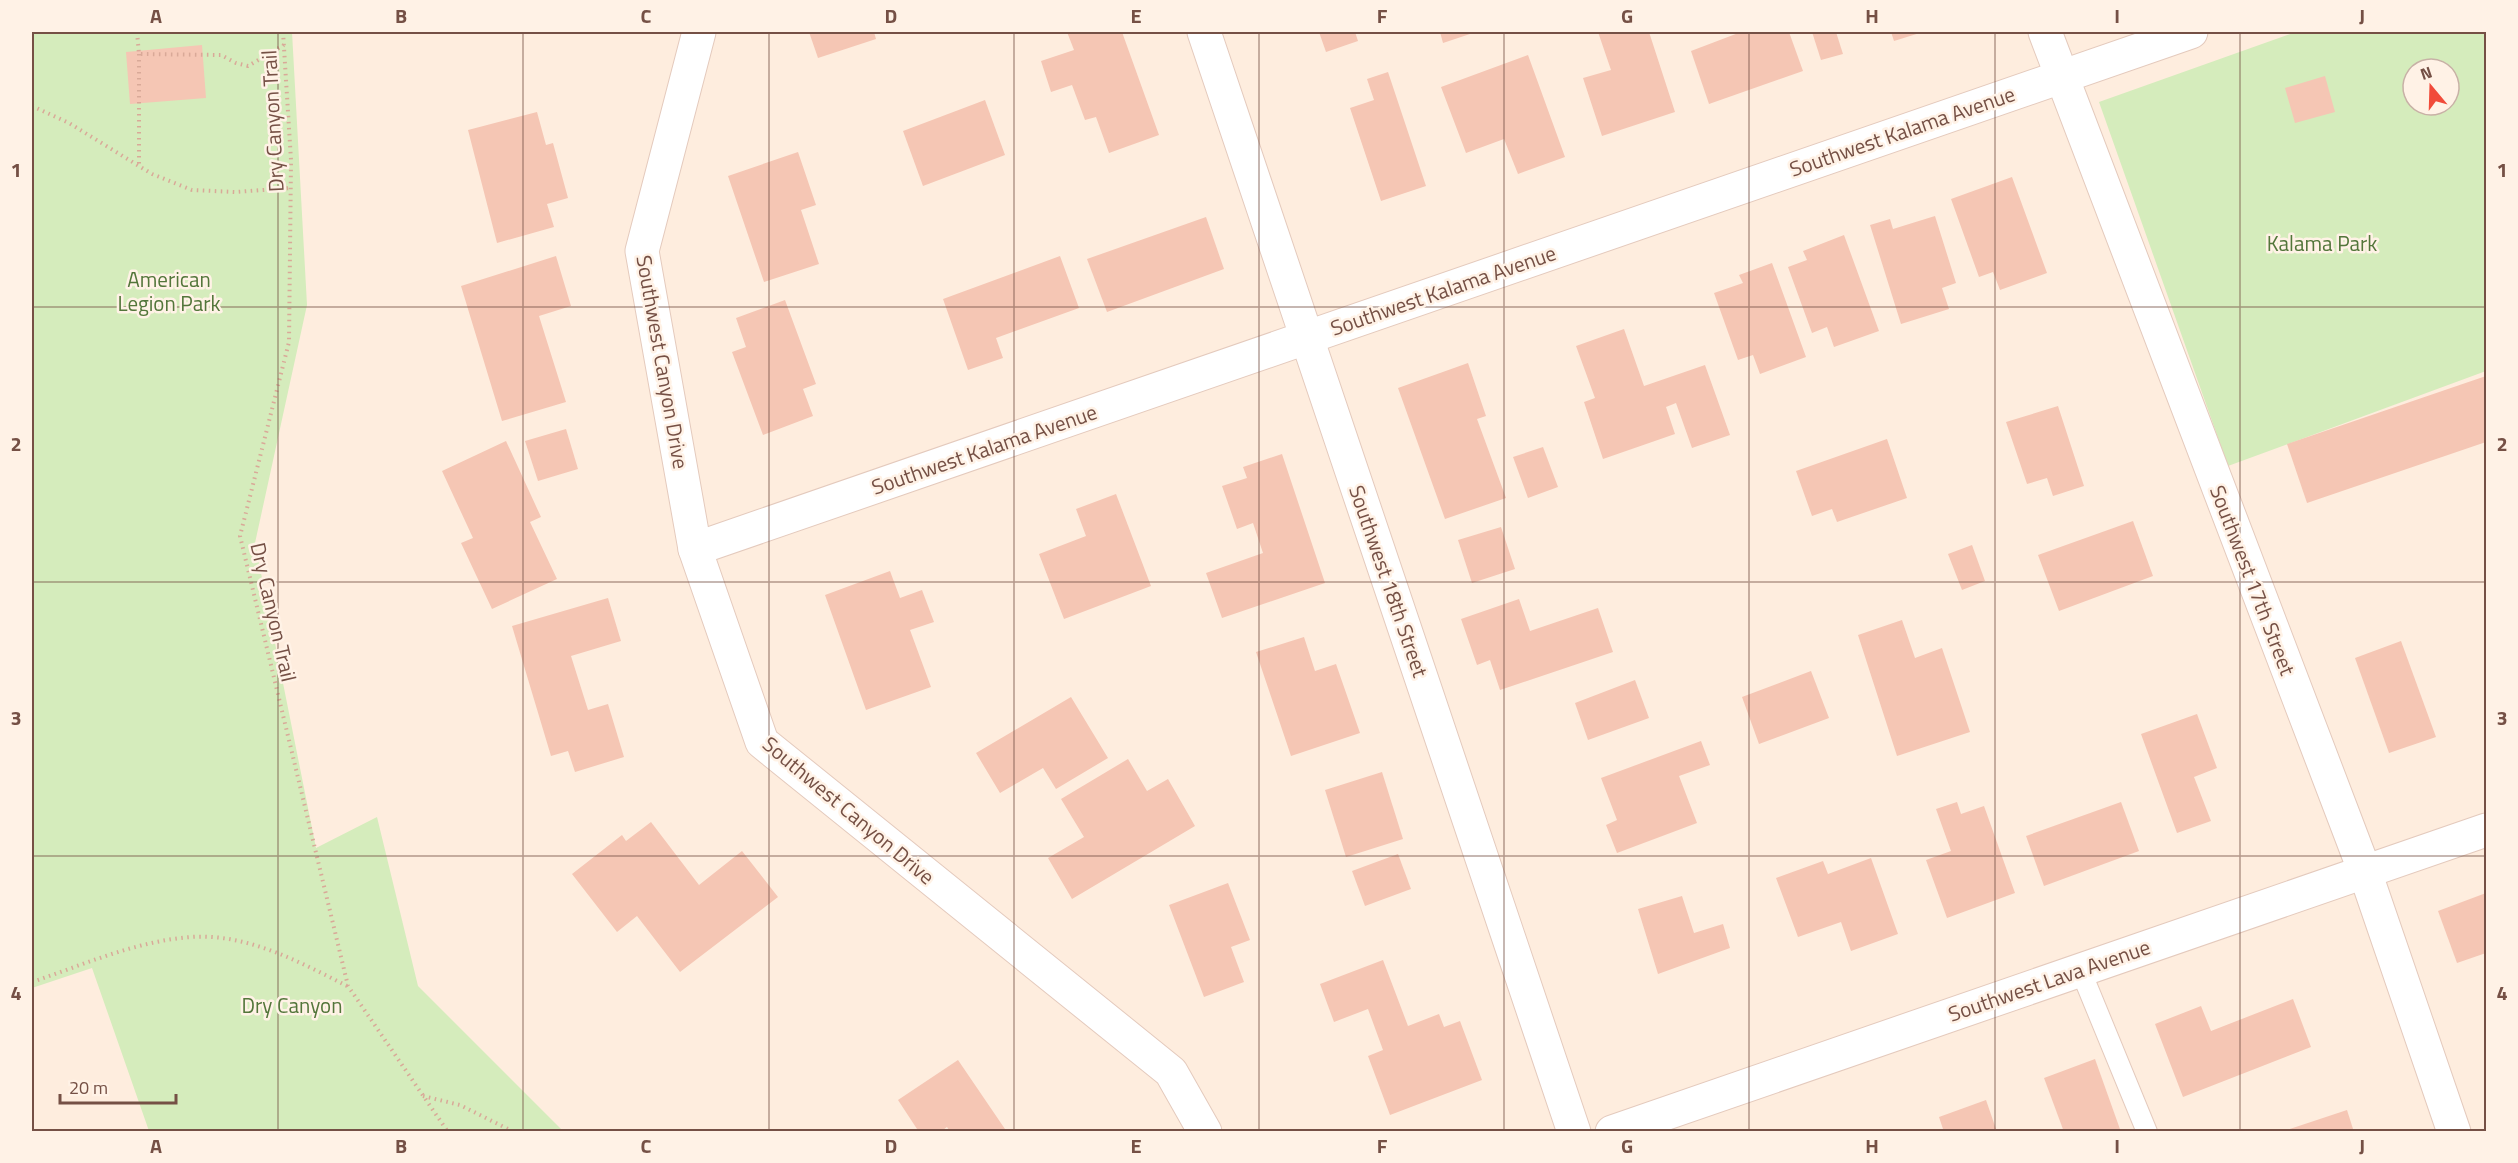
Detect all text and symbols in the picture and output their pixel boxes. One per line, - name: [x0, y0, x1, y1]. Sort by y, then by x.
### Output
- text: A: [150, 0, 162, 31]
- text: B: [395, 0, 407, 31]
- text: C: [641, 0, 652, 31]
- text: D: [885, 0, 897, 31]
- text: E: [1130, 0, 1142, 31]
- text: F: [1377, 0, 1388, 31]
- text: G: [1621, 0, 1633, 31]
- text: H: [1865, 0, 1879, 31]
- text: I: [2114, 0, 2120, 31]
- text: J: [2359, 0, 2365, 31]
- street label: Dry Canyon Trail: [252, 49, 292, 193]
- north arrow: [2401, 57, 2461, 117]
- text: N: [2417, 60, 2435, 86]
- street label: Southwest Kalama Avenue: [1785, 77, 2019, 185]
- text: 1: [10, 154, 22, 185]
- text: 1: [2496, 154, 2508, 185]
- park label: Kalama Park: [2267, 227, 2377, 259]
- street label: Southwest Kalama Avenue: [1326, 236, 1560, 344]
- street label: Southwest Canyon Drive: [628, 253, 698, 471]
- park label: American Legion Park: [117, 263, 221, 319]
- street label: Southwest Kalama Avenue: [867, 395, 1101, 503]
- text: 2: [10, 428, 22, 459]
- text: 2: [2496, 428, 2508, 459]
- street label: Southwest 17th Street: [2202, 480, 2304, 680]
- street label: Southwest 18th Street: [1341, 481, 1437, 682]
- street label: Dry Canyon Trail: [242, 539, 306, 685]
- text: 3: [10, 702, 22, 733]
- text: 3: [2496, 702, 2508, 733]
- street label: Southwest Canyon Drive: [756, 728, 942, 892]
- street label: Southwest Lava Avenue: [1944, 930, 2154, 1030]
- text: 4: [10, 977, 22, 1008]
- text: 4: [2496, 977, 2508, 1008]
- park label: Dry Canyon: [242, 989, 343, 1021]
- scale bar: [60, 1067, 176, 1105]
- text: 20 m: [69, 1074, 108, 1101]
- text: A: [150, 1130, 162, 1161]
- text: B: [395, 1130, 407, 1161]
- text: C: [641, 1130, 652, 1161]
- text: D: [885, 1130, 897, 1161]
- text: E: [1130, 1130, 1142, 1161]
- text: F: [1377, 1130, 1388, 1161]
- text: G: [1621, 1130, 1633, 1161]
- text: H: [1865, 1130, 1879, 1161]
- text: I: [2114, 1130, 2120, 1161]
- text: J: [2359, 1130, 2365, 1161]

